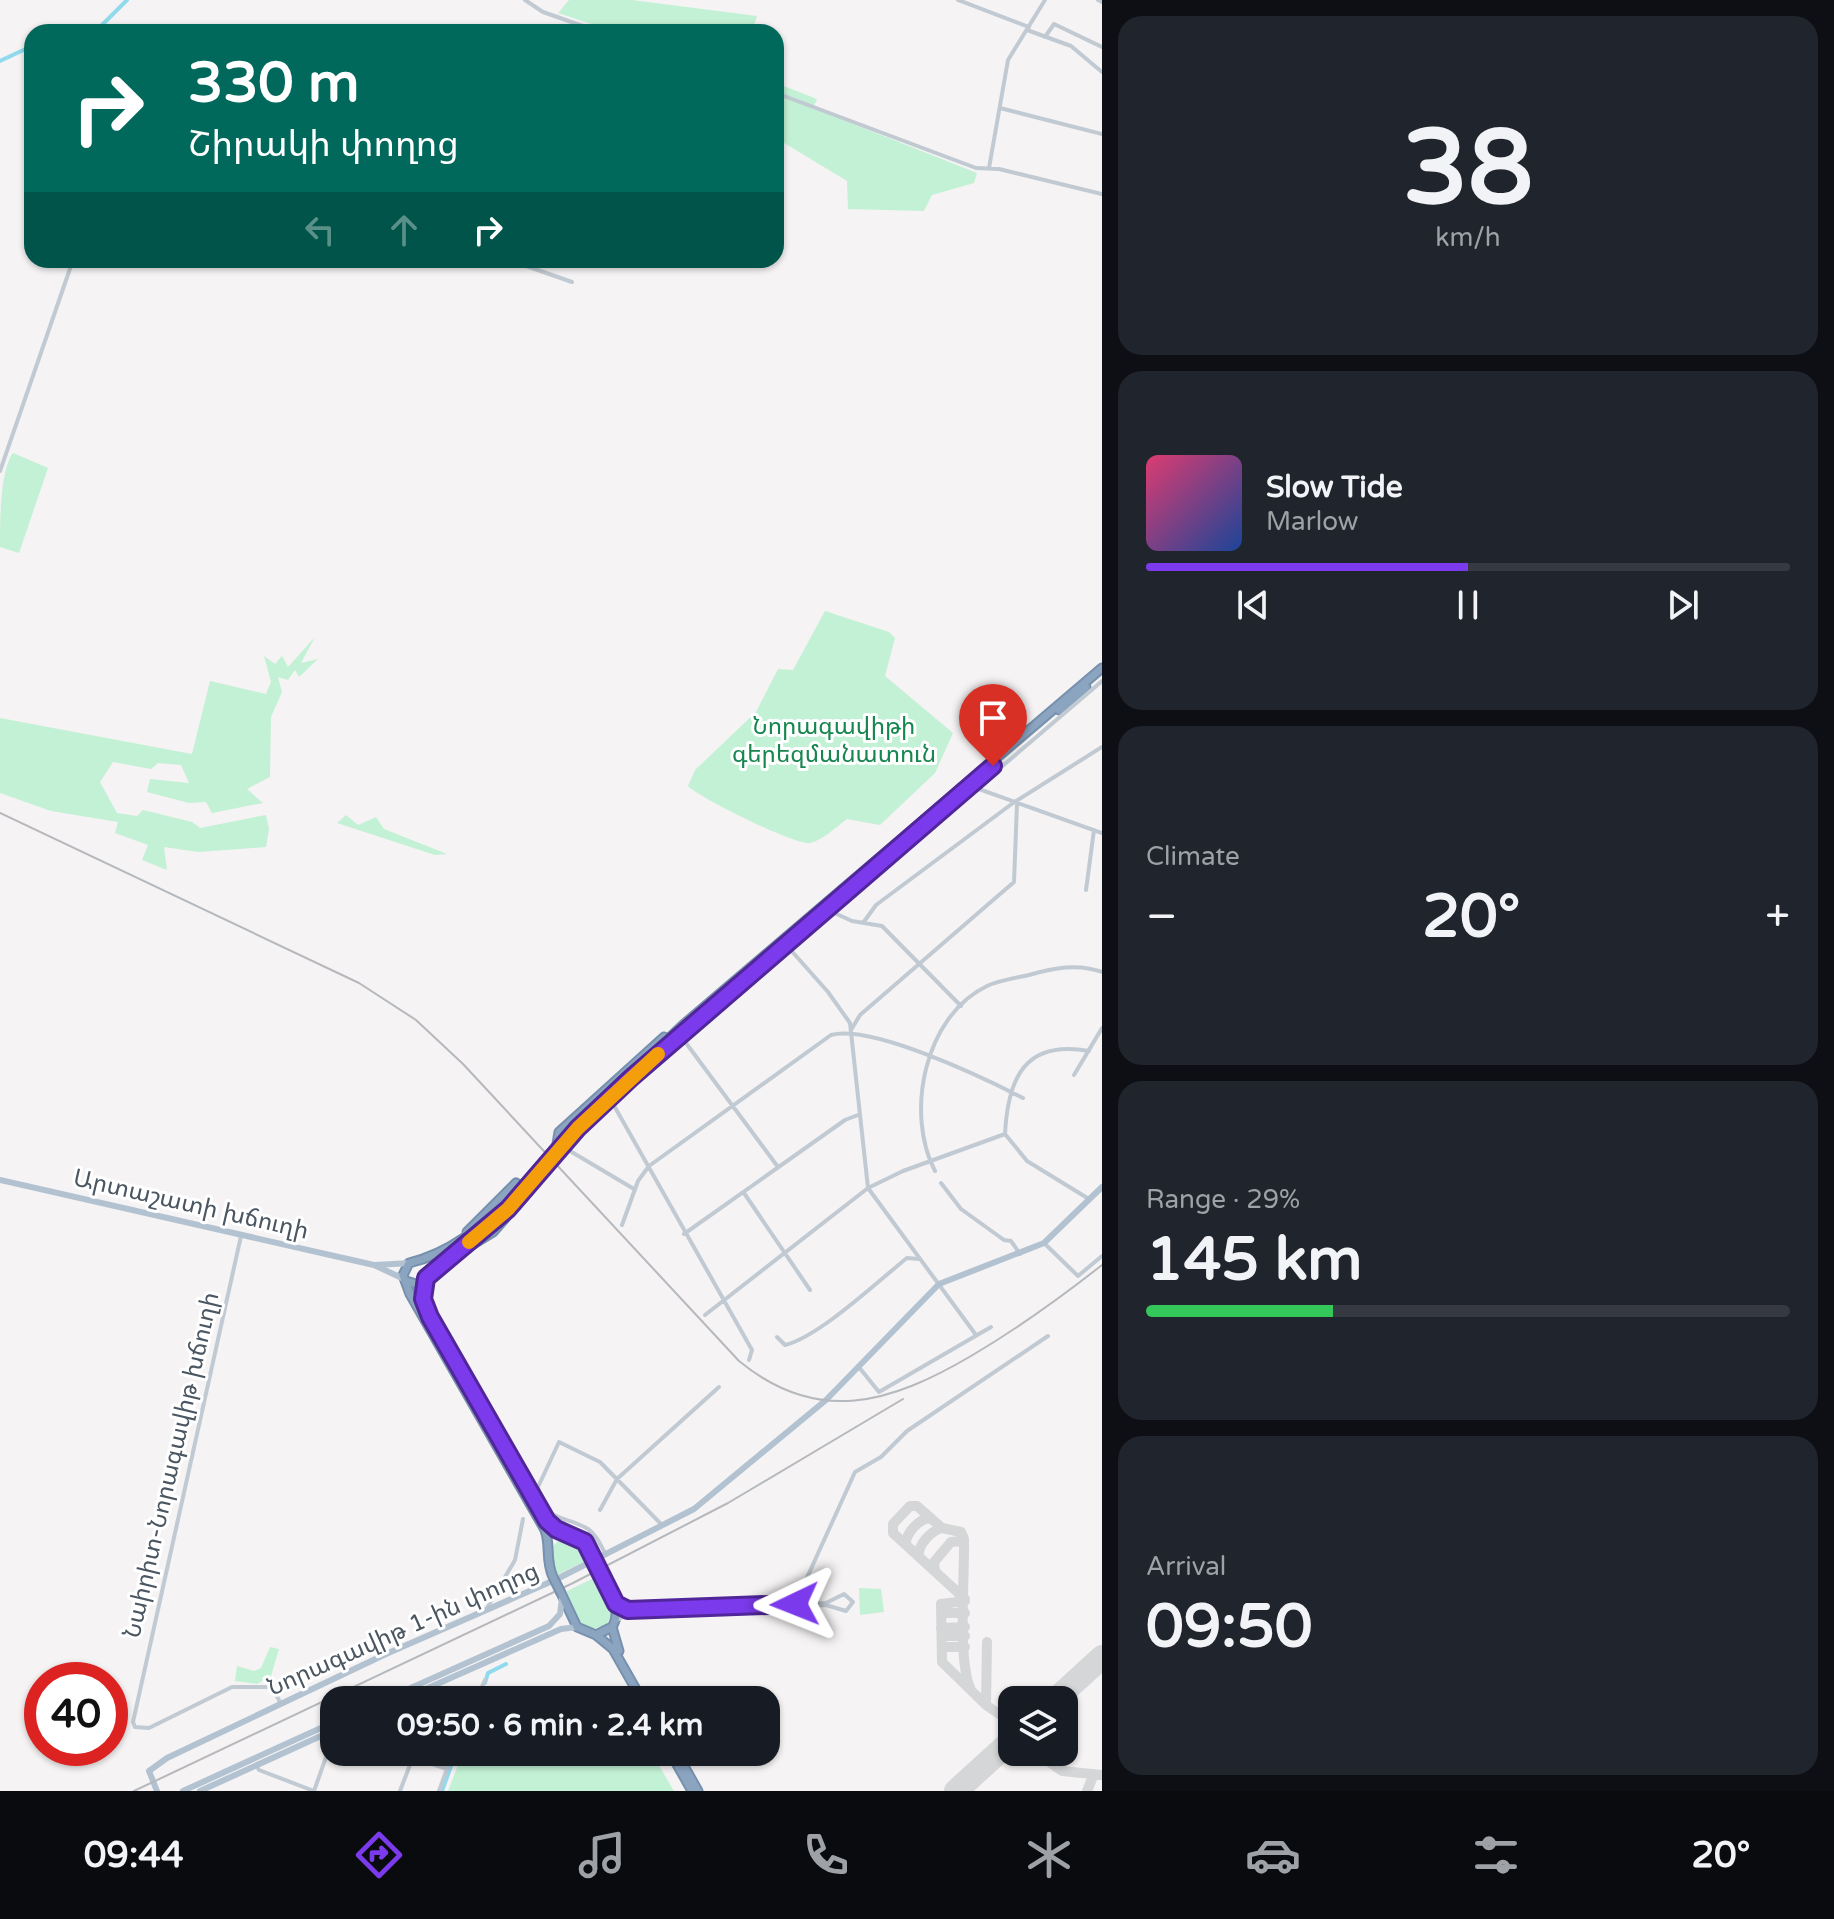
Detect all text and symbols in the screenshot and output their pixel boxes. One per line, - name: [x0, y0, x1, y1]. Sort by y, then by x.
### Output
- text: 330 m: [188, 50, 359, 117]
- icon: right: [56, 56, 160, 160]
- text: 38: [1403, 107, 1533, 232]
- text: Շիրակի փողոց: [188, 123, 459, 166]
- icon: left: [298, 208, 342, 252]
- icon: ahead: [382, 208, 426, 252]
- icon: right: [466, 208, 510, 252]
- text: km/h: [1435, 222, 1501, 253]
- text: Slow Tide: [1266, 469, 1403, 506]
- text: Marlow: [1266, 506, 1358, 537]
- icon: previous: [1231, 583, 1275, 627]
- icon: pause: [1446, 583, 1490, 627]
- icon: next: [1661, 583, 1705, 627]
- pin: [959, 684, 1027, 766]
- icon: arrive: [971, 696, 1015, 740]
- park label: Նորագավիթի գերեզմանատուն: [732, 712, 936, 769]
- text: Climate: [1146, 841, 1240, 872]
- text: 20°: [1422, 881, 1520, 953]
- text: −: [1146, 891, 1177, 944]
- text: +: [1765, 891, 1790, 944]
- street label: Արտաշատի խճուղի: [70, 1163, 311, 1246]
- text: Range · 29%: [1146, 1184, 1300, 1215]
- text: 145 km: [1146, 1224, 1362, 1296]
- street label: Նաիրիտ-Նորագավիթ խճուղի: [118, 1289, 225, 1641]
- text: Arrival: [1146, 1551, 1226, 1582]
- street label: Նորագավիթ 1-ին փողոց: [263, 1556, 543, 1702]
- position arrow: [753, 1562, 837, 1646]
- text: 09:50: [1146, 1591, 1312, 1663]
- speed limit sign: 40: [24, 1662, 128, 1766]
- map controls: [998, 1686, 1078, 1766]
- button: layers: [998, 1686, 1078, 1766]
- text: 09:50 · 6 min · 2.4 km: [397, 1707, 703, 1744]
- icon: directions: [351, 1827, 407, 1883]
- icon: music: [574, 1827, 630, 1883]
- icon: phone: [798, 1827, 854, 1883]
- icon: climate: [1021, 1827, 1077, 1883]
- icon: car: [1245, 1827, 1301, 1883]
- icon: filters: [1468, 1827, 1524, 1883]
- text: 09:44: [84, 1834, 184, 1877]
- text: 20°: [1691, 1834, 1750, 1877]

